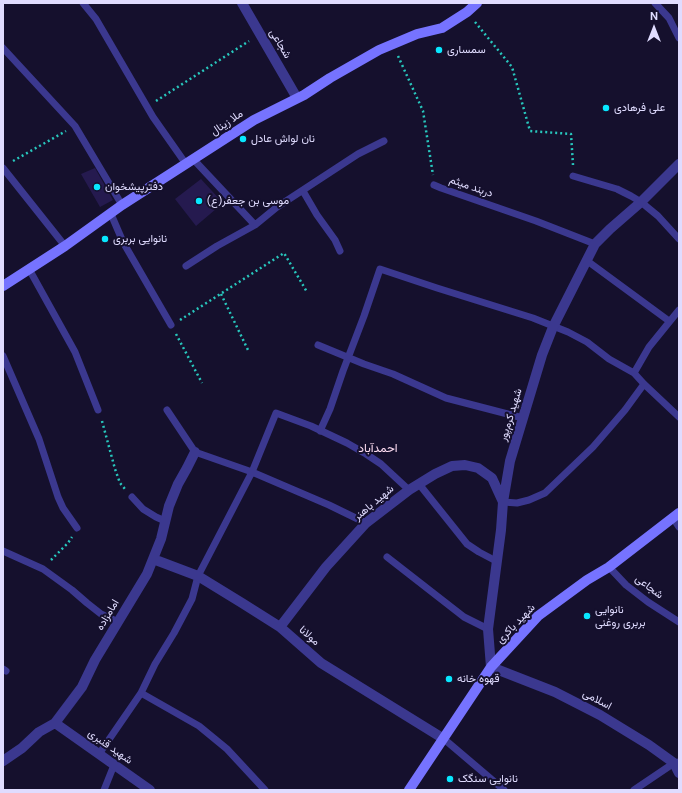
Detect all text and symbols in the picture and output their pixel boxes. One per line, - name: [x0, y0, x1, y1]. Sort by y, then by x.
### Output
- north arrow: [634, 8, 674, 48]
- text: N: [650, 9, 658, 23]
- street label: شجاعی: [266, 27, 294, 61]
- place label: سمساری: [447, 43, 486, 57]
- marker: سمساری: [434, 45, 444, 55]
- place label: علی فرهادی: [614, 101, 665, 115]
- marker: علی فرهادی: [601, 103, 611, 113]
- street label: ملا زینال: [208, 107, 246, 139]
- place label: نان لواش عادل: [251, 132, 315, 146]
- marker: نان لواش عادل: [238, 134, 248, 144]
- street label: دربند میثم: [447, 173, 495, 201]
- place label: دفترپیشخوان: [105, 180, 163, 194]
- marker: دفترپیشخوان: [92, 182, 102, 192]
- place label: موسی بن جعفر(ع): [207, 194, 289, 208]
- marker: موسی بن جعفر(ع): [194, 196, 204, 206]
- place label: نانوایی بربری: [113, 232, 167, 246]
- marker: نانوایی بربری: [100, 234, 110, 244]
- street label: شهید کرم‌پور: [497, 387, 525, 443]
- district label: احمدآباد: [358, 442, 398, 456]
- street label: شهید باهنر: [351, 482, 397, 524]
- street label: شجاعی: [632, 572, 666, 602]
- street label: امامزاده: [94, 597, 122, 633]
- street label: شهید باکری: [494, 601, 538, 647]
- place label: نانوایی بربری روغنی: [595, 603, 645, 629]
- marker: نانوایی بربری روغنی: [582, 611, 592, 621]
- street label: مولانا: [296, 623, 322, 649]
- place label: قهوه خانه: [457, 672, 500, 686]
- marker: قهوه خانه: [444, 674, 454, 684]
- street label: اسلامی: [580, 687, 614, 713]
- street label: شهید قنبری: [85, 727, 135, 767]
- place label: نانوایی سنگک: [458, 772, 518, 786]
- marker: نانوایی سنگک: [445, 774, 455, 784]

